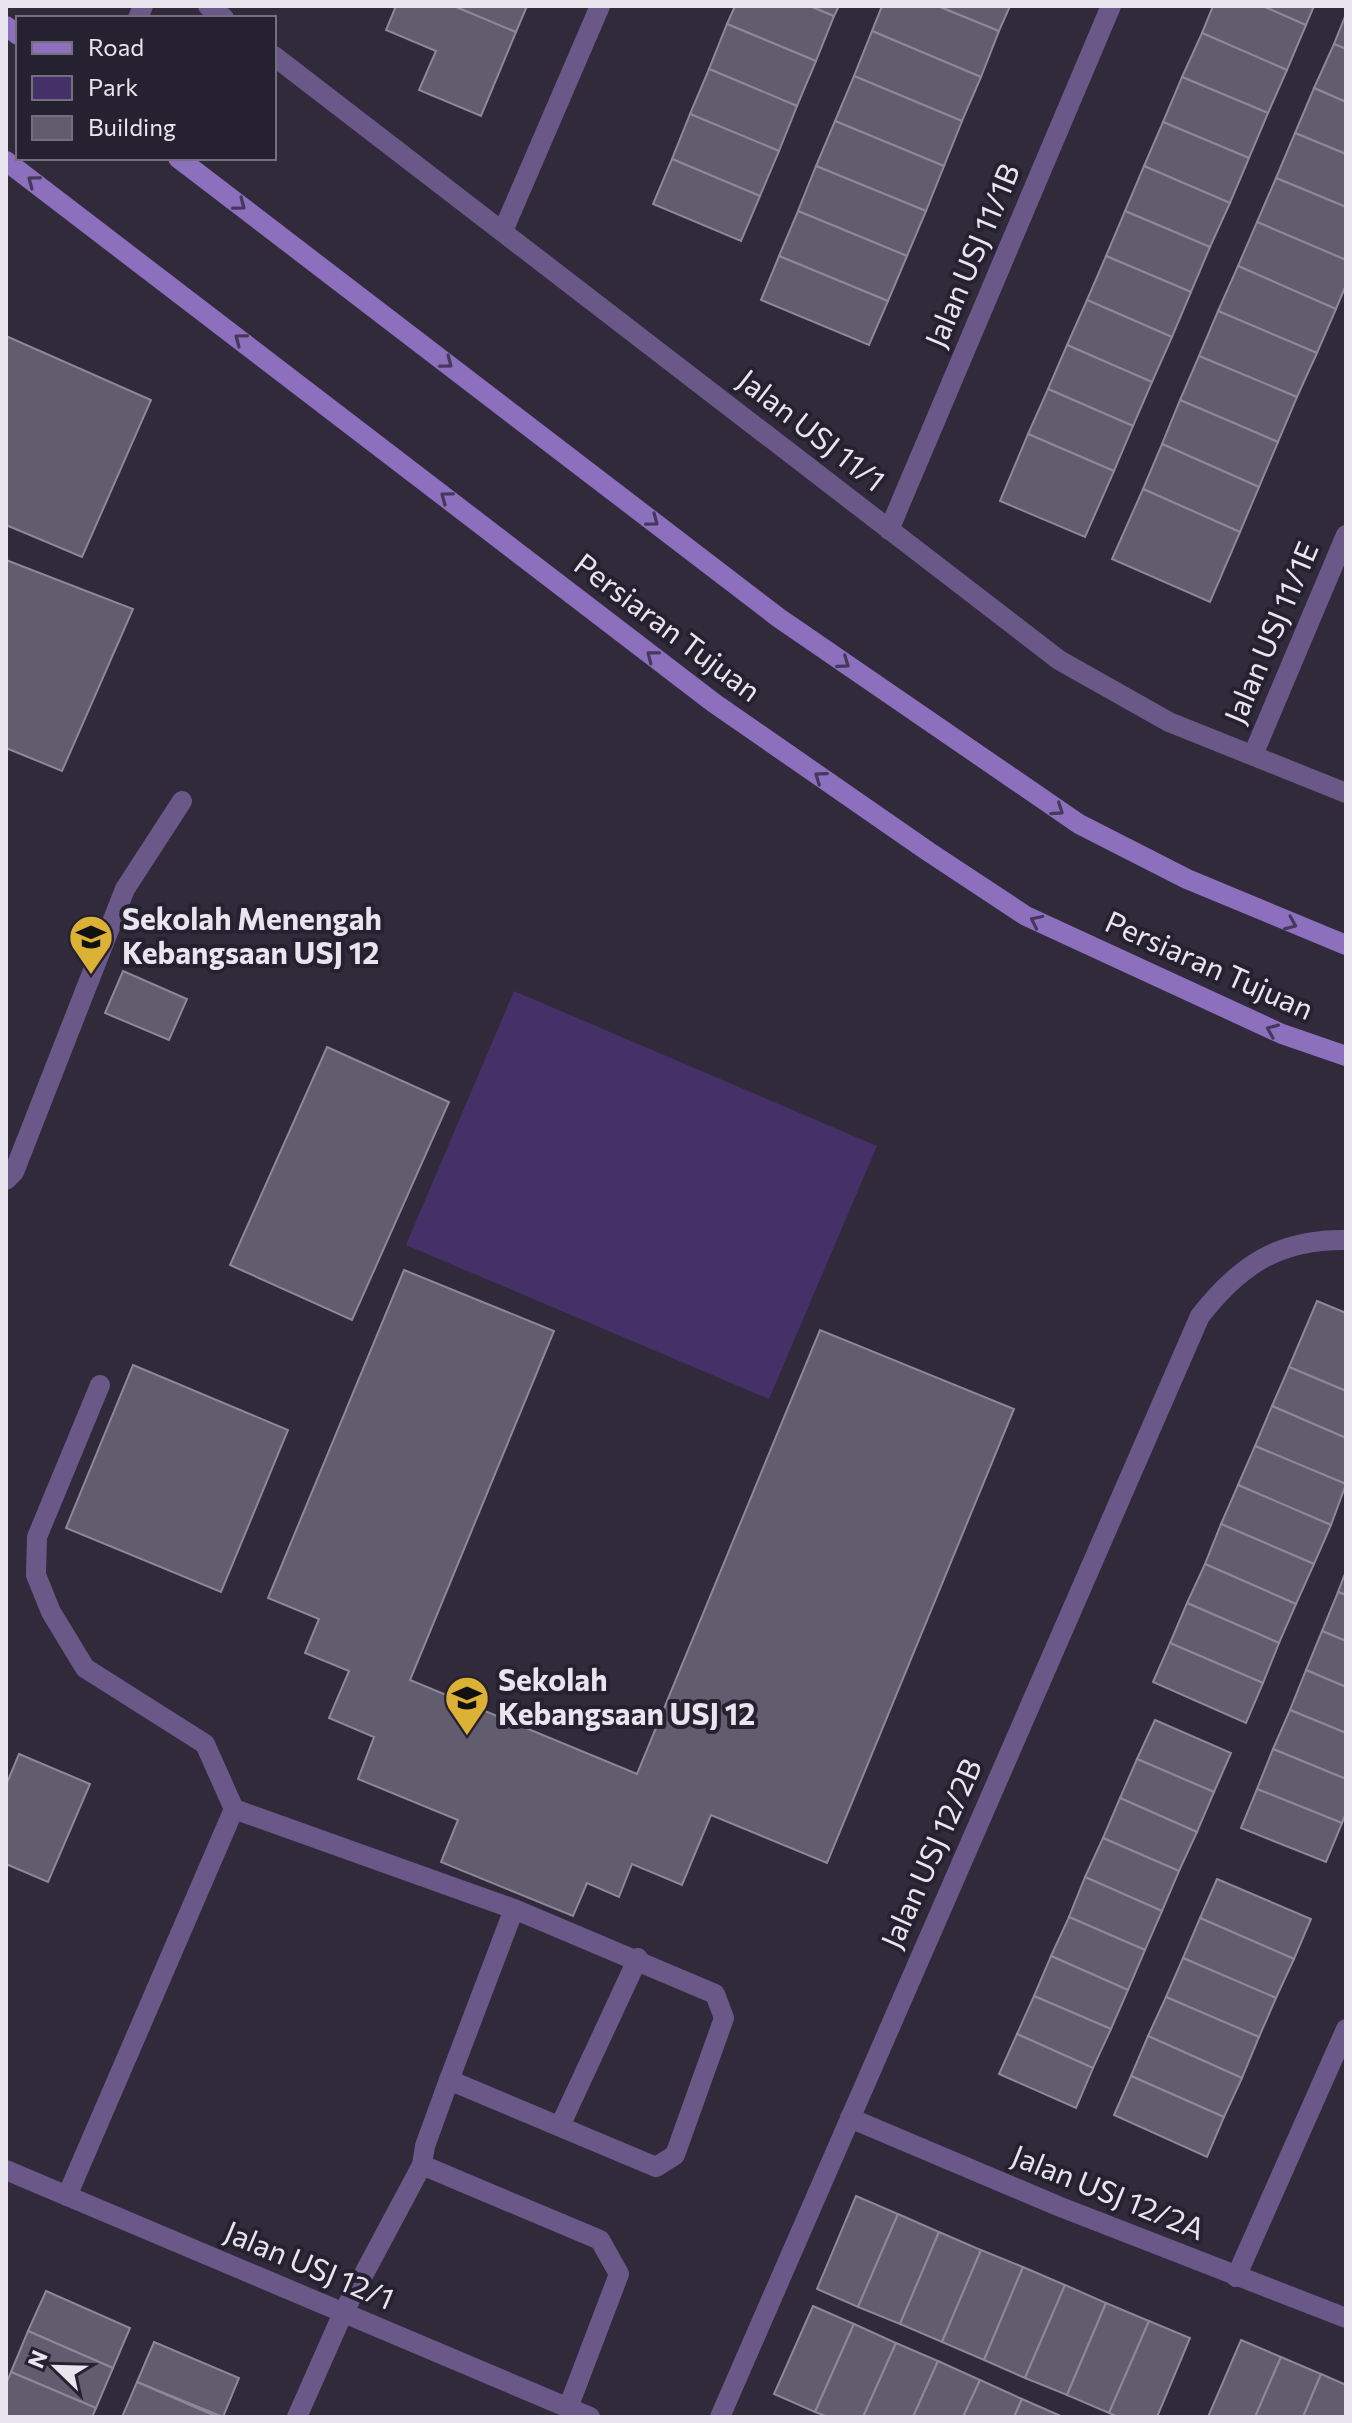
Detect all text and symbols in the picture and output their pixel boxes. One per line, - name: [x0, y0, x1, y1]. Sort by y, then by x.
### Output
- legend: [16, 16, 276, 160]
- text: Road: [88, 32, 144, 61]
- text: Park: [88, 72, 138, 101]
- text: Building: [88, 112, 176, 141]
- street label: Jalan USJ 11/1B: [915, 158, 1026, 352]
- one-way arrow: [27, 177, 42, 191]
- one-way arrow: [231, 196, 246, 210]
- one-way arrow: [234, 335, 248, 349]
- one-way arrow: [438, 354, 452, 368]
- street label: Jalan USJ 11/1: [732, 360, 893, 498]
- one-way arrow: [440, 493, 455, 507]
- one-way arrow: [644, 512, 659, 526]
- street label: Jalan USJ 11/1E: [1215, 535, 1325, 729]
- street label: Persiaran Tujuan: [568, 544, 769, 708]
- one-way arrow: [646, 651, 661, 665]
- one-way arrow: [835, 653, 849, 668]
- one-way arrow: [815, 772, 829, 787]
- one-way arrow: [1049, 800, 1063, 815]
- place label: Sekolah Menengah Kebangsaan USJ 12: [122, 899, 382, 970]
- street label: Persiaran Tujuan: [1100, 901, 1320, 1026]
- school or university icon: Sekolah Menengah Kebangsaan USJ 12: [67, 913, 115, 976]
- one-way arrow: [1283, 914, 1297, 930]
- one-way arrow: [1030, 915, 1045, 931]
- one-way arrow: [1266, 1023, 1281, 1039]
- place label: Sekolah Kebangsaan USJ 12: [498, 1660, 755, 1731]
- school or university icon: Sekolah Kebangsaan USJ 12: [443, 1674, 491, 1737]
- street label: Jalan USJ 12/2B: [871, 1753, 988, 1953]
- street label: Jalan USJ 12/2A: [1007, 2135, 1211, 2246]
- street label: Jalan USJ 12/1: [220, 2211, 400, 2316]
- north arrow: [16, 2327, 96, 2407]
- text: N: [21, 2346, 53, 2372]

